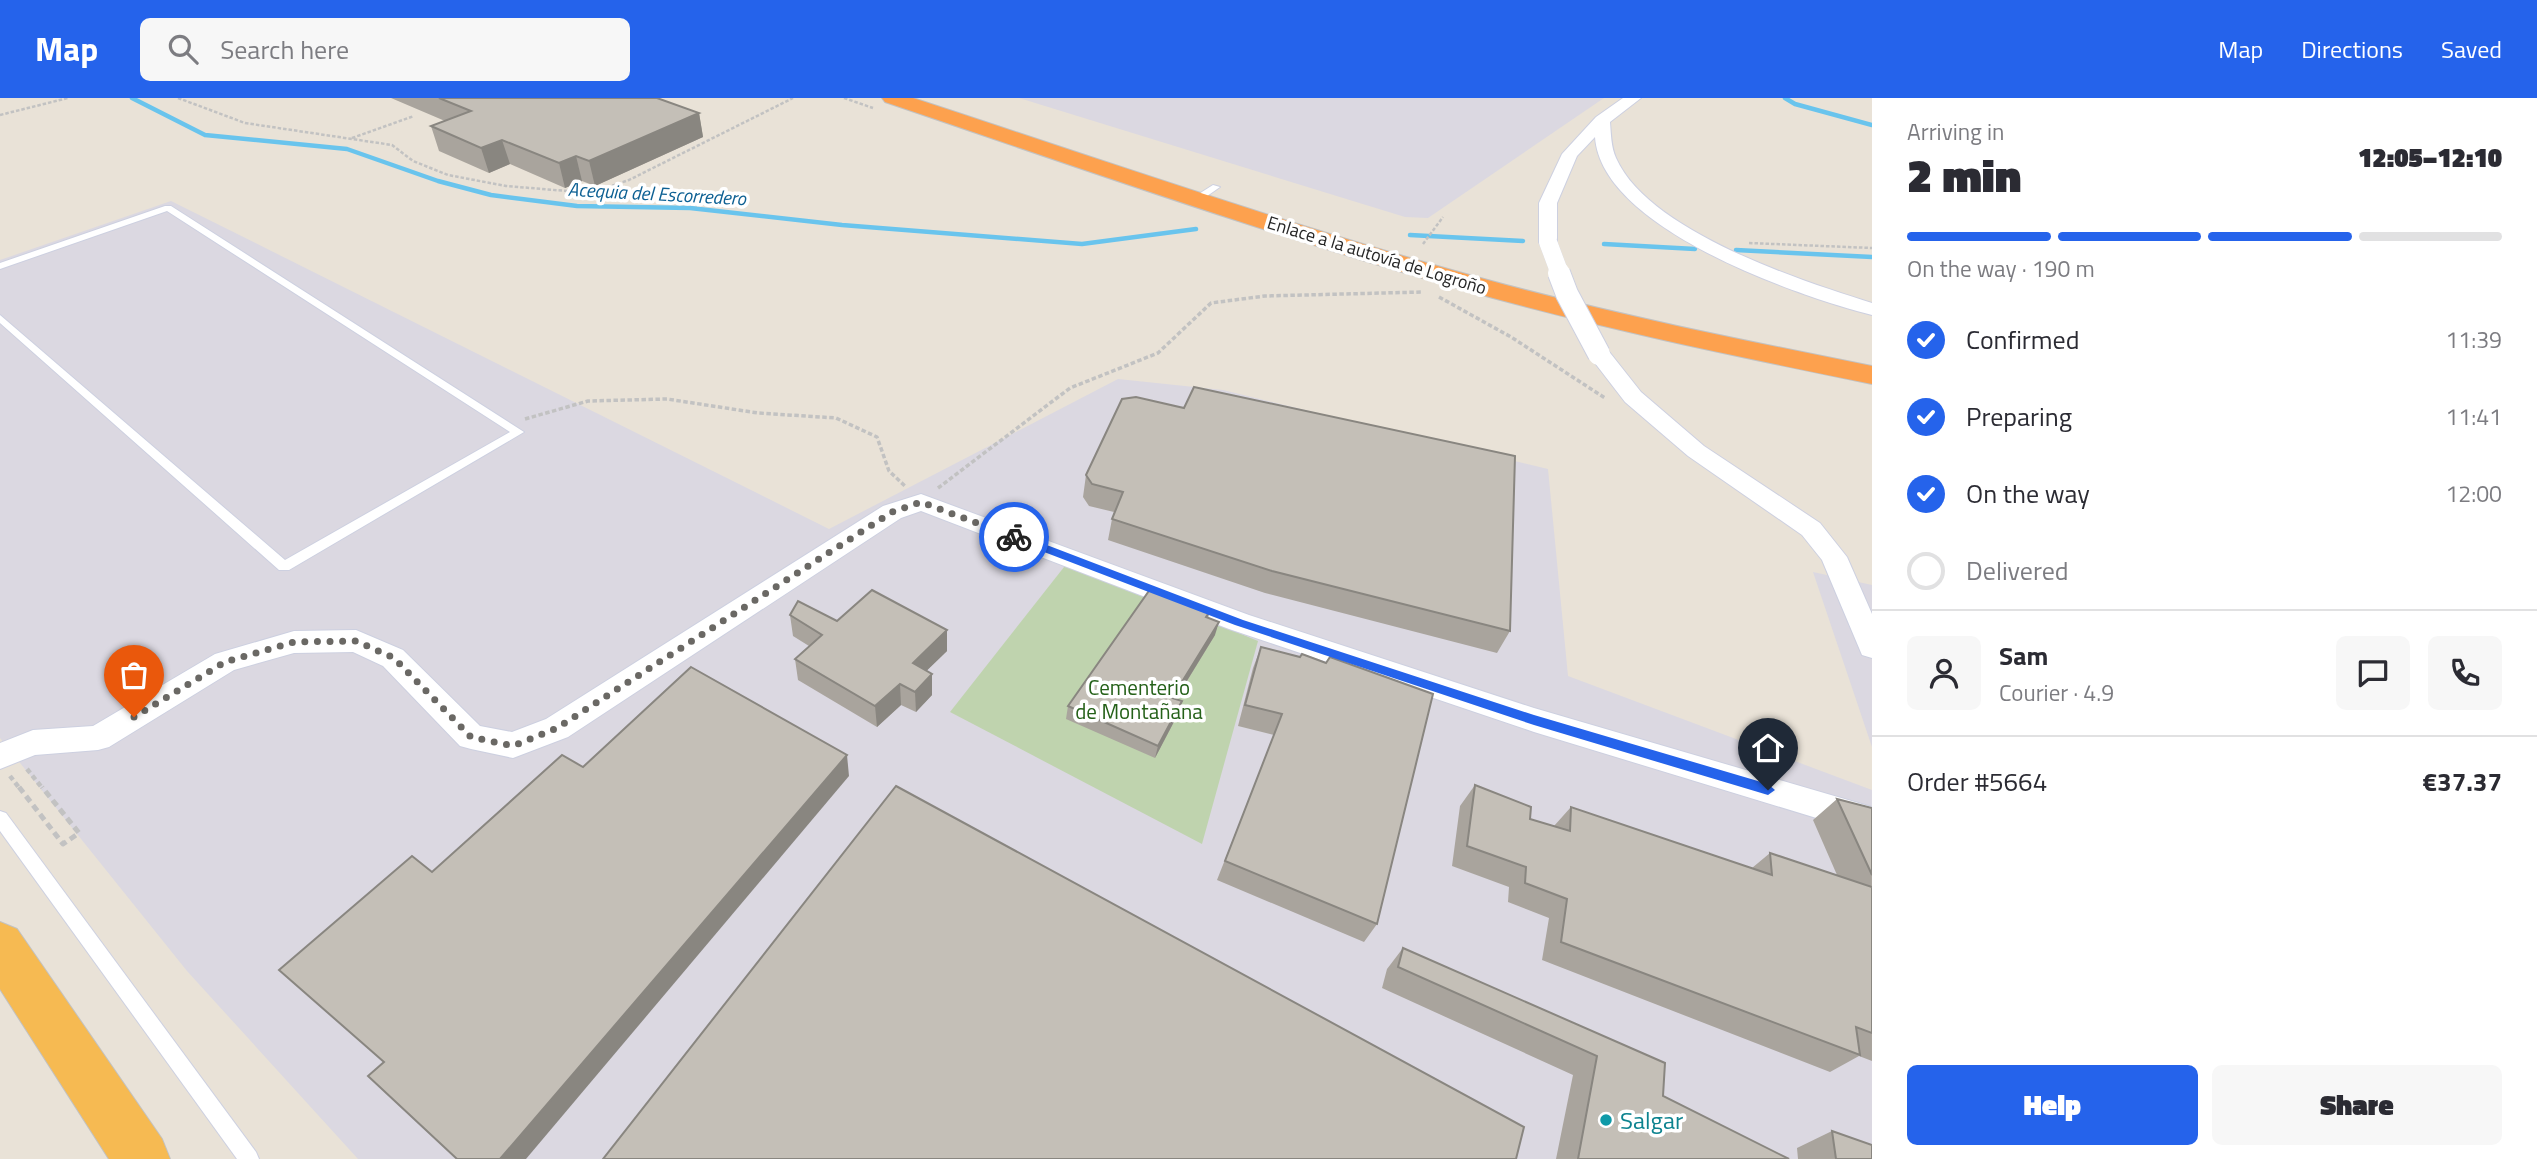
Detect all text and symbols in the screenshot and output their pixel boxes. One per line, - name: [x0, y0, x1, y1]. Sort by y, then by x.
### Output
- search box: [140, 18, 630, 81]
- text: Map: [35, 24, 98, 74]
- icon: search: [164, 30, 202, 68]
- text: Search here: [220, 30, 349, 69]
- text: Map: [2218, 31, 2263, 67]
- text: Directions: [2301, 31, 2403, 67]
- text: Saved: [2441, 31, 2502, 67]
- text: Arriving in: [1907, 114, 2004, 149]
- text: 12:05–12:10: [2358, 138, 2502, 177]
- text: 2 min: [1907, 140, 2021, 210]
- water label: Acequia del Escorredero: [567, 174, 747, 212]
- street label: Enlace a la autovía de Logroño: [1264, 209, 1490, 301]
- text: On the way · 190 m: [1907, 251, 2095, 286]
- text: Confirmed: [1966, 320, 2080, 359]
- icon: check: [1907, 321, 1945, 359]
- text: 11:39: [2445, 322, 2502, 357]
- text: Preparing: [1966, 397, 2072, 436]
- icon: check: [1907, 398, 1945, 436]
- text: 11:41: [2445, 399, 2502, 434]
- text: On the way: [1966, 474, 2090, 513]
- icon: check: [1907, 475, 1945, 513]
- text: 12:00: [2445, 476, 2502, 511]
- courier: [979, 502, 1049, 572]
- icon: bike: [995, 518, 1033, 556]
- text: Delivered: [1966, 551, 2069, 590]
- button: person: [1907, 636, 1981, 710]
- text: Sam: [1999, 636, 2048, 675]
- button: chat: [2336, 636, 2410, 710]
- button: phone: [2428, 636, 2502, 710]
- pin: [104, 645, 164, 717]
- icon: bag: [115, 656, 153, 694]
- park label: Cementerio de Montañana: [1075, 671, 1203, 727]
- text: Courier · 4.9: [1999, 675, 2114, 710]
- pin: [1738, 718, 1798, 790]
- icon: home: [1749, 729, 1787, 767]
- text: Order #5664: [1907, 762, 2047, 801]
- text: €37.37: [2423, 762, 2502, 801]
- button: Help: [1907, 1065, 2198, 1145]
- button: Share: [2212, 1065, 2502, 1145]
- place label: Salgar: [1620, 1102, 1683, 1138]
- marker: Salgar: [1598, 1112, 1614, 1128]

